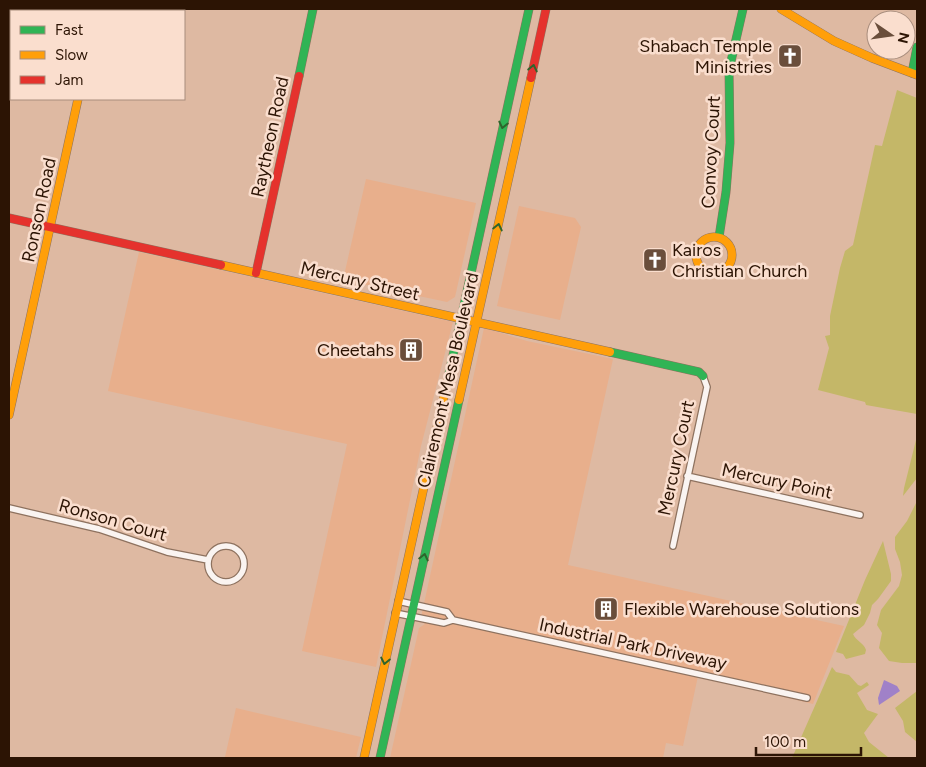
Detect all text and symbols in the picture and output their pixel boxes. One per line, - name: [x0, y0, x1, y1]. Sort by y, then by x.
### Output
- legend: [10, 10, 185, 100]
- north arrow: [866, 10, 916, 60]
- text: Fast: [55, 21, 84, 39]
- text: N: [894, 31, 913, 45]
- place label: Shabach Temple Ministries: [639, 35, 772, 78]
- church icon: Shabach Temple Ministries: [777, 43, 803, 69]
- text: Slow: [55, 46, 88, 64]
- one-way arrow: [527, 64, 538, 72]
- text: Jam: [55, 71, 83, 89]
- street label: Raytheon Road: [246, 75, 294, 199]
- street label: Convoy Court: [697, 95, 725, 209]
- one-way arrow: [498, 120, 509, 129]
- street label: Ronson Road: [17, 156, 61, 264]
- one-way arrow: [492, 222, 503, 231]
- place label: Kairos Christian Church: [672, 239, 807, 282]
- church icon: Kairos Christian Church: [642, 247, 668, 273]
- street label: Mercury Street: [298, 257, 422, 305]
- street label: Clairemont Mesa Boulevard: [413, 270, 483, 490]
- building icon: Cheetahs: [398, 337, 424, 363]
- place label: Cheetahs: [317, 339, 394, 361]
- street label: Mercury Court: [653, 398, 699, 518]
- street label: Mercury Point: [720, 459, 835, 504]
- street label: Ronson Court: [56, 494, 170, 546]
- one-way arrow: [418, 552, 429, 561]
- building icon: Flexible Warehouse Solutions: [593, 596, 619, 622]
- place label: Flexible Warehouse Solutions: [624, 598, 859, 620]
- street label: Industrial Park Driveway: [537, 613, 729, 675]
- one-way arrow: [380, 656, 391, 665]
- scale bar: [756, 724, 861, 756]
- text: 100 m: [764, 733, 806, 751]

